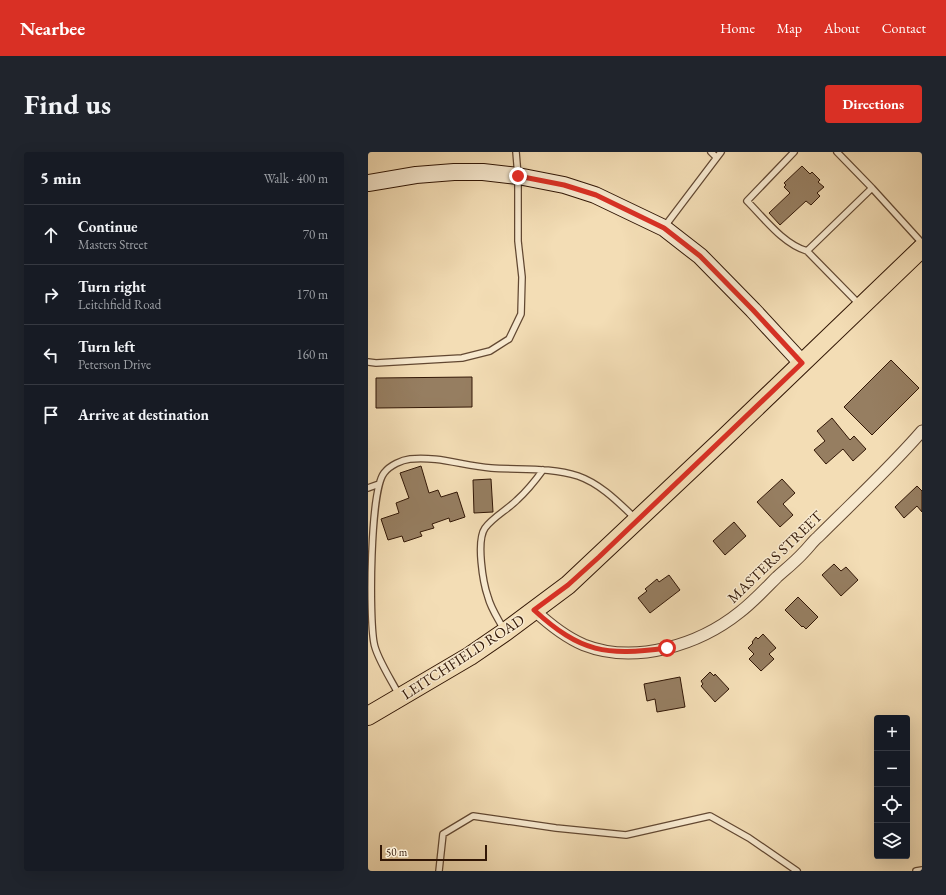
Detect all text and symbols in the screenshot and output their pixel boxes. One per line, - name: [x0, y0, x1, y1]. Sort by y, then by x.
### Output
- text: Nearbee: [20, 16, 85, 41]
- text: Home: [720, 19, 755, 37]
- text: Map: [777, 19, 802, 37]
- text: About: [824, 19, 860, 37]
- text: Contact: [882, 19, 926, 37]
- button: Directions: [825, 85, 922, 123]
- text: Find us: [24, 86, 111, 122]
- text: 5 min: [40, 167, 81, 189]
- route end: [509, 167, 527, 185]
- text: Walk · 400 m: [264, 170, 328, 187]
- text: Continue: [78, 217, 138, 236]
- icon: ahead: [40, 224, 62, 246]
- text: 70 m: [303, 226, 328, 243]
- text: Masters Street: [78, 236, 148, 253]
- text: Turn right: [78, 277, 146, 296]
- icon: right: [40, 284, 62, 306]
- text: 170 m: [297, 286, 328, 303]
- text: Leitchfield Road: [78, 296, 161, 313]
- text: Turn left: [78, 337, 135, 356]
- icon: left: [40, 344, 62, 366]
- text: 160 m: [297, 346, 328, 363]
- text: Peterson Drive: [78, 356, 151, 373]
- icon: arrive: [40, 404, 62, 426]
- text: Arrive at destination: [78, 405, 209, 424]
- street label: MASTERS STREET: [723, 506, 827, 607]
- street label: LEITCHFIELD ROAD: [398, 610, 528, 703]
- route start: [658, 639, 676, 657]
- map controls: [874, 715, 910, 859]
- button: +: [874, 715, 910, 751]
- button: −: [874, 751, 910, 787]
- button: locate: [874, 787, 910, 823]
- button: layers: [874, 823, 910, 859]
- scale bar: [380, 843, 487, 862]
- text: 50 m: [386, 845, 407, 859]

